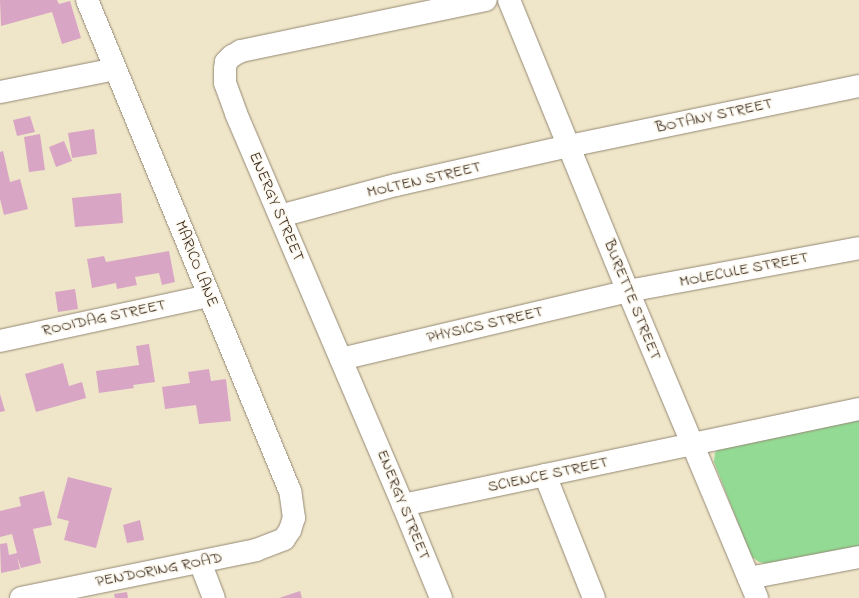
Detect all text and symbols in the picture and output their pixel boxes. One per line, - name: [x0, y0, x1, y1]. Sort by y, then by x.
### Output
- street label: BOTANY STREET: [654, 94, 774, 138]
- street label: ENERGY STREET: [244, 149, 308, 265]
- street label: MOLTEN STREET: [365, 158, 483, 202]
- street label: MARICO LANE: [170, 218, 222, 310]
- street label: BURETTE STREET: [599, 237, 665, 363]
- street label: MOLECULE STREET: [678, 248, 810, 292]
- street label: ROOIDAG STREET: [40, 295, 168, 341]
- street label: PHYSICS STREET: [425, 302, 545, 348]
- street label: ENERGY STREET: [372, 447, 434, 563]
- street label: SCIENCE STREET: [486, 453, 610, 497]
- street label: PENDORING ROAD: [94, 548, 224, 592]

